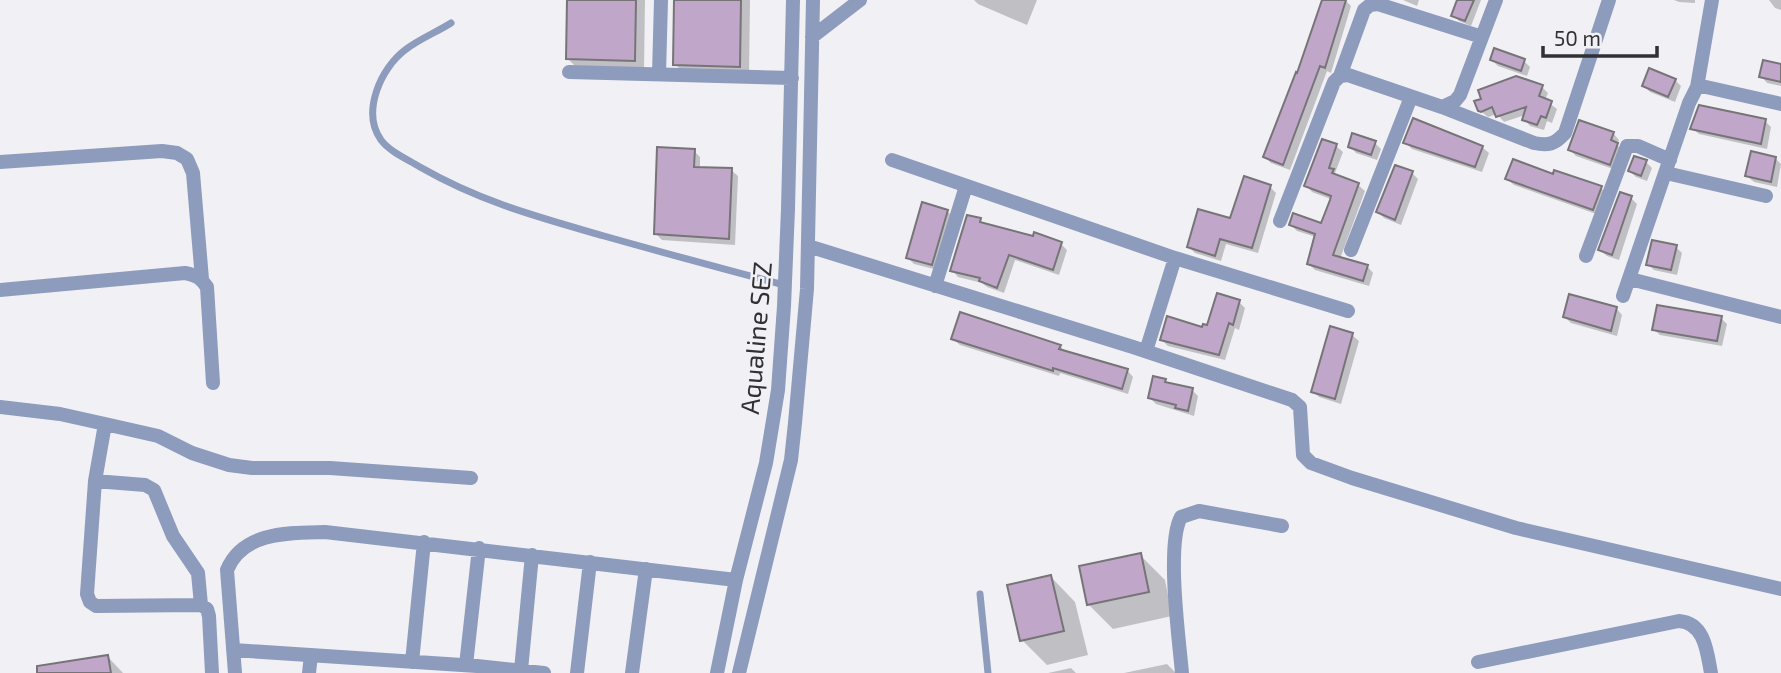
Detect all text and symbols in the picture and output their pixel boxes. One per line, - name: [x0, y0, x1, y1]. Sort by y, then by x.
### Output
- scale bar: [1543, 14, 1657, 58]
- text: 50 m: [1554, 25, 1601, 50]
- street label: Aqualine SEZ: [733, 260, 777, 416]

